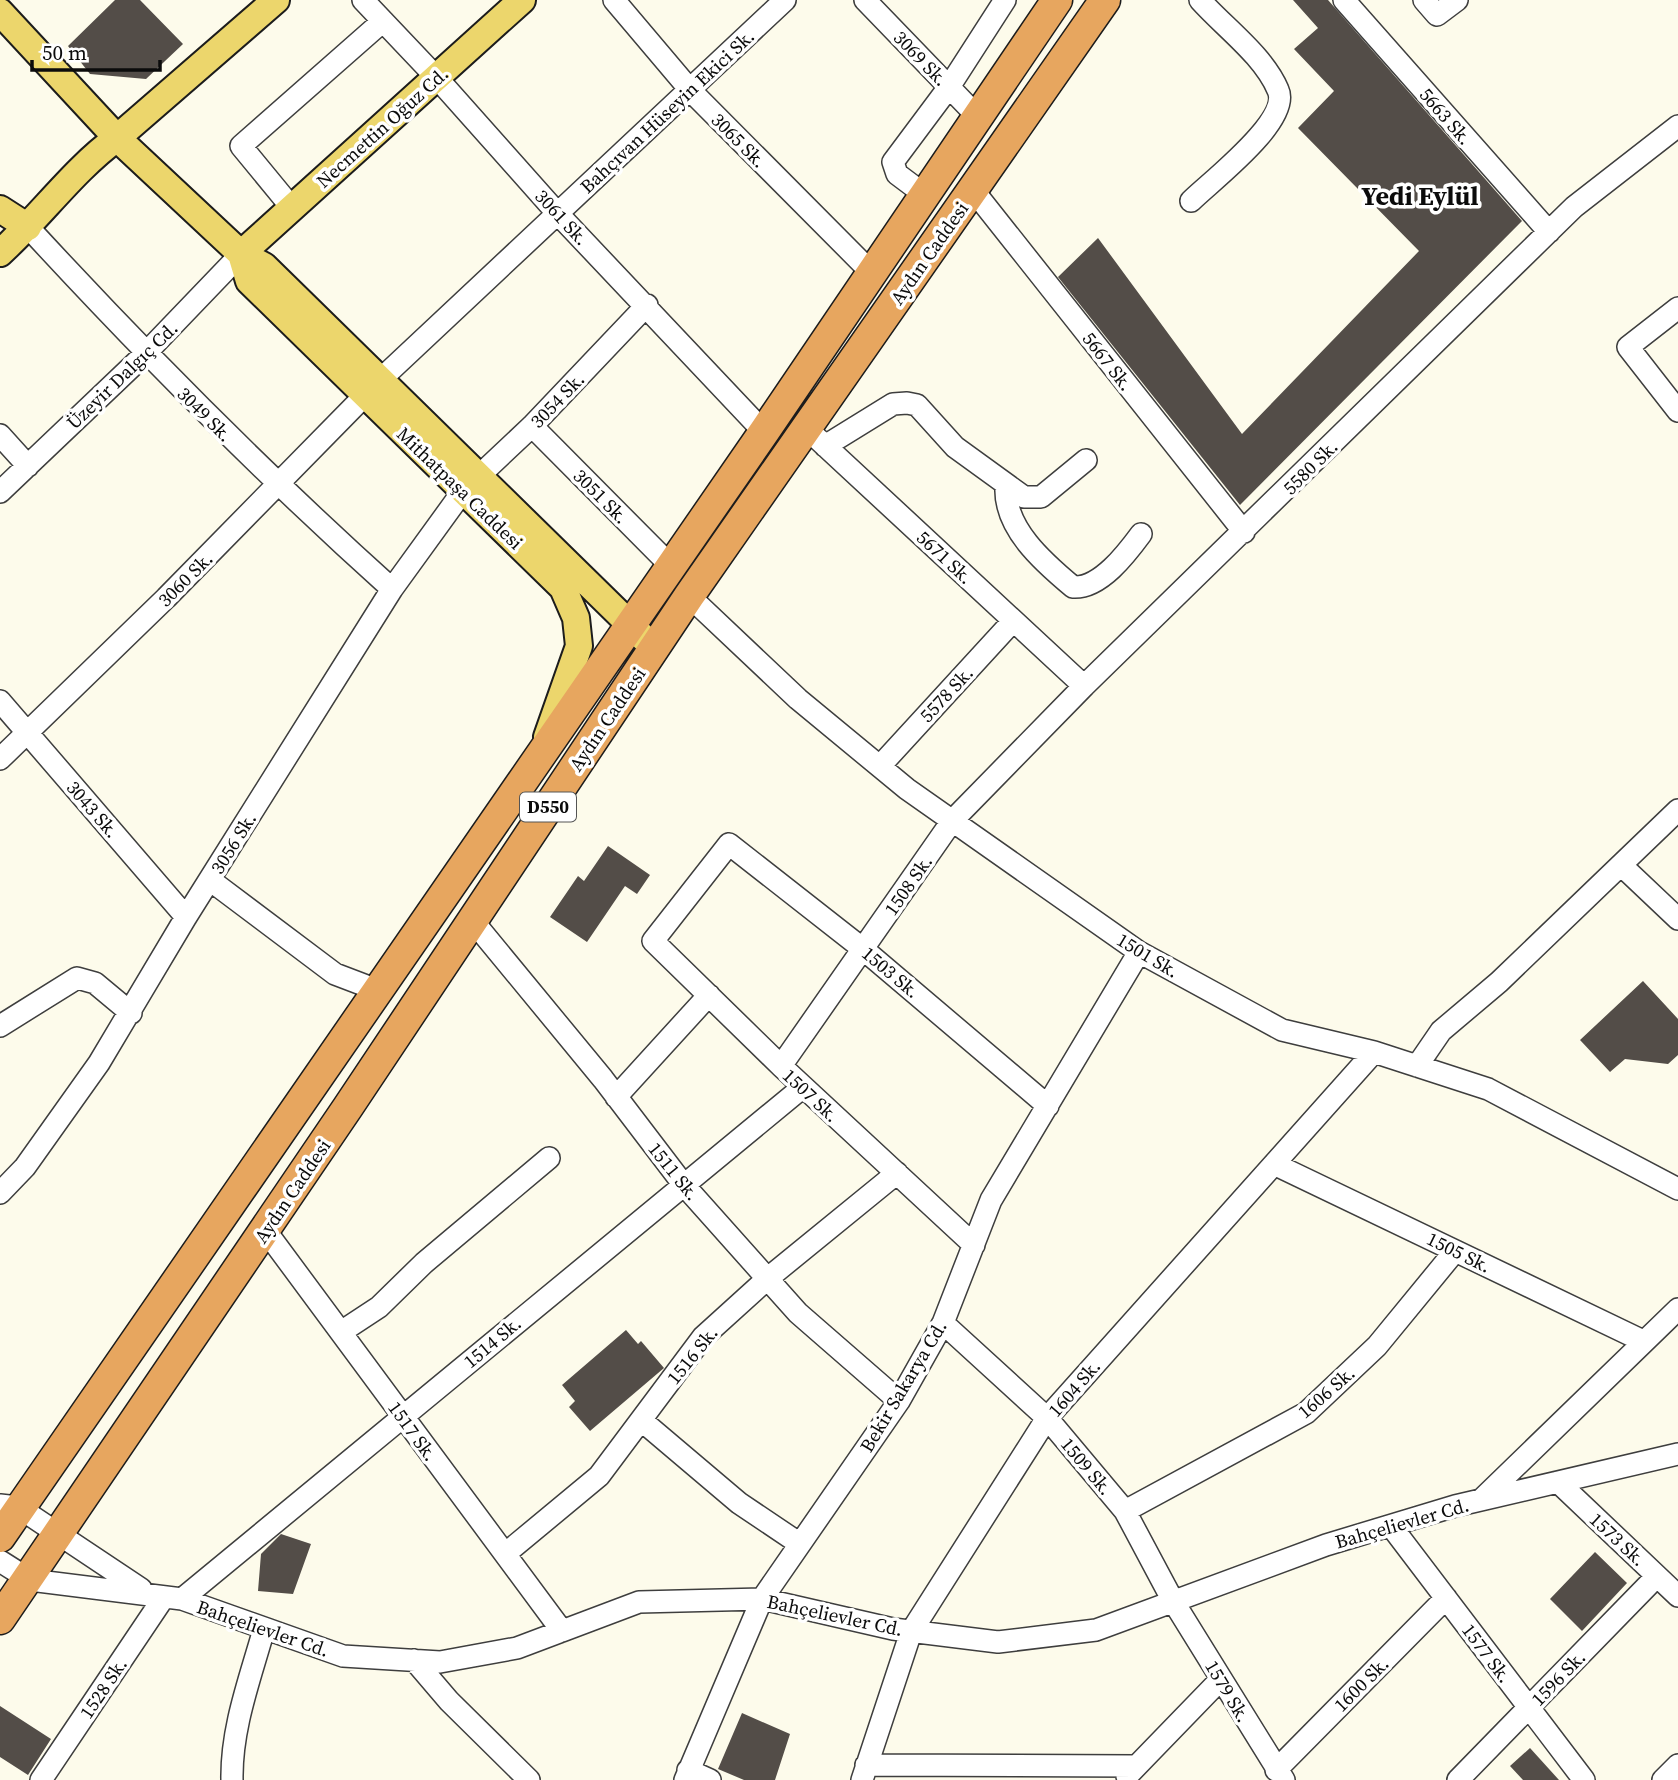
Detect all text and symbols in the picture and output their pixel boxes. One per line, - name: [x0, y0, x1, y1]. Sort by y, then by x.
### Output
- street label: Bahçıvan Hüseyin Ekici Sk.: [574, 23, 760, 199]
- street label: 3069 Sk.: [888, 24, 954, 92]
- scale bar: [32, 28, 159, 72]
- text: 50 m: [42, 38, 87, 67]
- street label: Necmettin Oğuz Cd.: [310, 61, 454, 193]
- street label: 5663 Sk.: [1414, 82, 1478, 150]
- street label: 3065 Sk.: [706, 107, 772, 173]
- district label: Yedi Eylül: [1361, 178, 1479, 214]
- street label: 3061 Sk.: [529, 183, 595, 251]
- street label: Aydın Caddesi: [884, 196, 974, 310]
- street label: Üzeyir Dalgıç Cd.: [61, 315, 183, 435]
- street label: 5667 Sk.: [1077, 326, 1139, 396]
- street label: 3054 Sk.: [524, 366, 590, 434]
- street label: 3049 Sk.: [172, 381, 238, 447]
- street label: Mithatpaşa Caddesi: [391, 421, 529, 555]
- street label: 5580 Sk.: [1277, 434, 1343, 500]
- street label: 3051 Sk.: [568, 463, 634, 529]
- street label: 5671 Sk.: [911, 524, 979, 590]
- street label: 3060 Sk.: [152, 546, 218, 612]
- street label: 5578 Sk.: [913, 660, 979, 728]
- street label: Aydın Caddesi: [563, 662, 652, 776]
- street label: 3043 Sk.: [61, 775, 125, 843]
- road number: D550: [520, 792, 576, 822]
- street label: 3056 Sk.: [204, 807, 262, 879]
- street label: 1508 Sk.: [878, 850, 938, 920]
- street label: 1501 Sk.: [1112, 926, 1184, 984]
- street label: 1503 Sk.: [857, 940, 925, 1004]
- street label: 1507 Sk.: [777, 1062, 845, 1128]
- street label: Aydın Caddesi: [248, 1134, 337, 1248]
- street label: 1511 Sk.: [642, 1136, 706, 1206]
- street label: 1505 Sk.: [1423, 1225, 1495, 1279]
- street label: 1514 Sk.: [458, 1310, 526, 1374]
- street label: Bekir Sakarya Cd.: [853, 1315, 953, 1457]
- street label: 1516 Sk.: [660, 1320, 724, 1390]
- street label: 1604 Sk.: [1042, 1354, 1106, 1422]
- street label: 1606 Sk.: [1292, 1360, 1360, 1424]
- street label: 1517 Sk.: [382, 1396, 444, 1466]
- street label: 1509 Sk.: [1055, 1432, 1119, 1500]
- street label: Bahçelievler Cd.: [1332, 1491, 1472, 1555]
- street label: 1573 Sk.: [1584, 1506, 1652, 1572]
- street label: Bahçelievler Cd.: [765, 1588, 905, 1642]
- street label: Bahçelievler Cd.: [193, 1593, 333, 1663]
- street label: 1577 Sk.: [1456, 1618, 1518, 1688]
- street label: 1596 Sk.: [1525, 1644, 1591, 1712]
- street label: 1600 Sk.: [1328, 1651, 1394, 1717]
- street label: 1528 Sk.: [73, 1653, 133, 1723]
- street label: 1579 Sk.: [1199, 1655, 1257, 1727]

